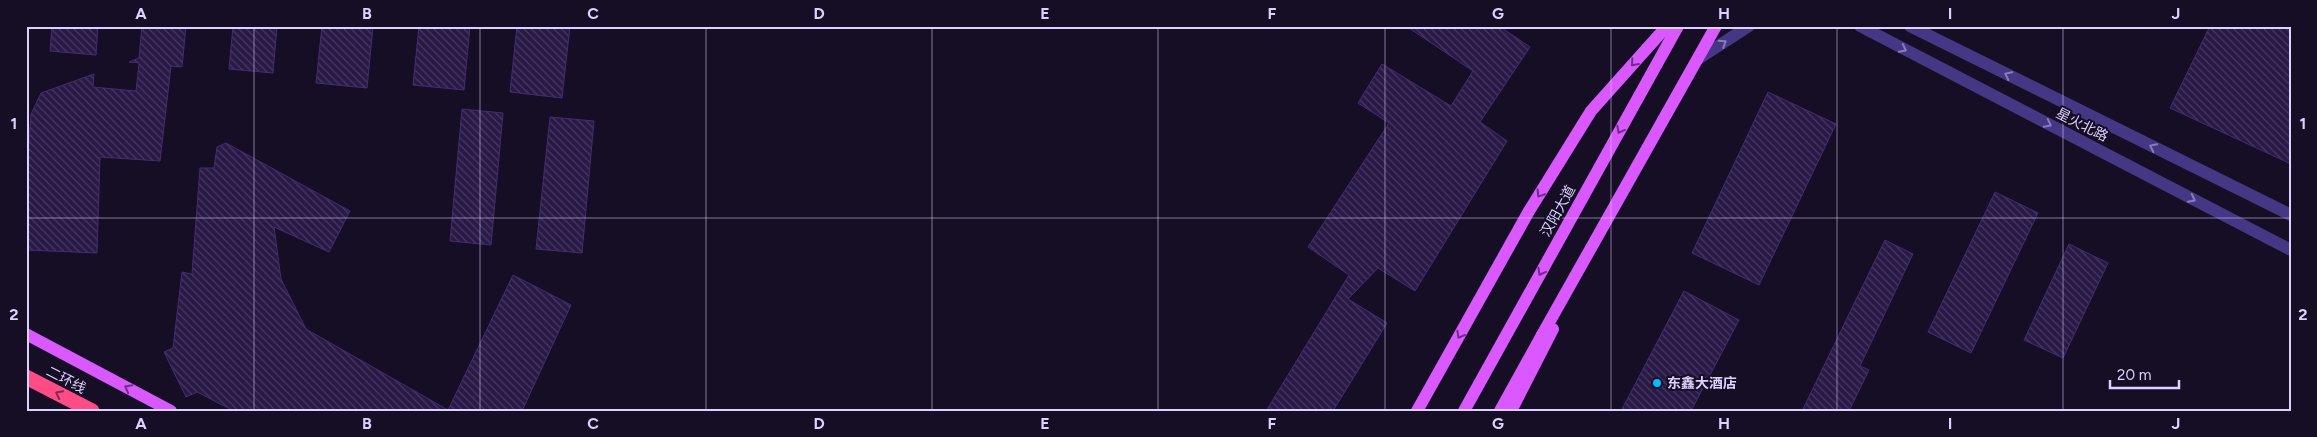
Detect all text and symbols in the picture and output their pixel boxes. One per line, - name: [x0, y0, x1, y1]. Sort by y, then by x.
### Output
- text: A: [135, 4, 147, 23]
- text: B: [362, 4, 372, 23]
- text: C: [587, 4, 599, 23]
- text: D: [813, 4, 825, 23]
- text: E: [1040, 4, 1050, 23]
- text: F: [1268, 4, 1277, 23]
- text: G: [1492, 4, 1504, 23]
- text: H: [1718, 4, 1730, 23]
- text: I: [1948, 4, 1952, 23]
- text: J: [2172, 4, 2180, 23]
- one-way arrow: [1718, 39, 1727, 49]
- one-way arrow: [1898, 43, 1907, 53]
- one-way arrow: [1631, 57, 1640, 66]
- one-way arrow: [2004, 71, 2013, 81]
- street label: 星火北路: [2053, 105, 2111, 145]
- text: 1: [11, 114, 17, 133]
- text: 1: [2300, 114, 2306, 133]
- one-way arrow: [2042, 118, 2051, 128]
- one-way arrow: [1616, 125, 1626, 134]
- one-way arrow: [2149, 143, 2158, 153]
- street label: 汉阳大道: [1537, 182, 1579, 240]
- one-way arrow: [1536, 188, 1546, 197]
- one-way arrow: [2186, 193, 2195, 203]
- one-way arrow: [1537, 267, 1547, 276]
- text: 2: [9, 305, 19, 324]
- text: 2: [2298, 305, 2308, 324]
- one-way arrow: [1456, 330, 1466, 339]
- scale bar: [2110, 357, 2178, 389]
- street label: 二环线: [43, 363, 89, 397]
- text: 20 m: [2117, 366, 2151, 384]
- place label: 东鑫大酒店: [1667, 375, 1737, 392]
- marker: 东鑫大酒店: [1651, 377, 1663, 389]
- one-way arrow: [124, 384, 133, 394]
- one-way arrow: [55, 390, 64, 400]
- text: A: [135, 414, 147, 433]
- text: B: [362, 414, 372, 433]
- text: C: [587, 414, 599, 433]
- text: D: [813, 414, 825, 433]
- text: E: [1040, 414, 1050, 433]
- text: F: [1268, 414, 1277, 433]
- text: G: [1492, 414, 1504, 433]
- text: H: [1718, 414, 1730, 433]
- text: I: [1948, 414, 1952, 433]
- text: J: [2172, 414, 2180, 433]

